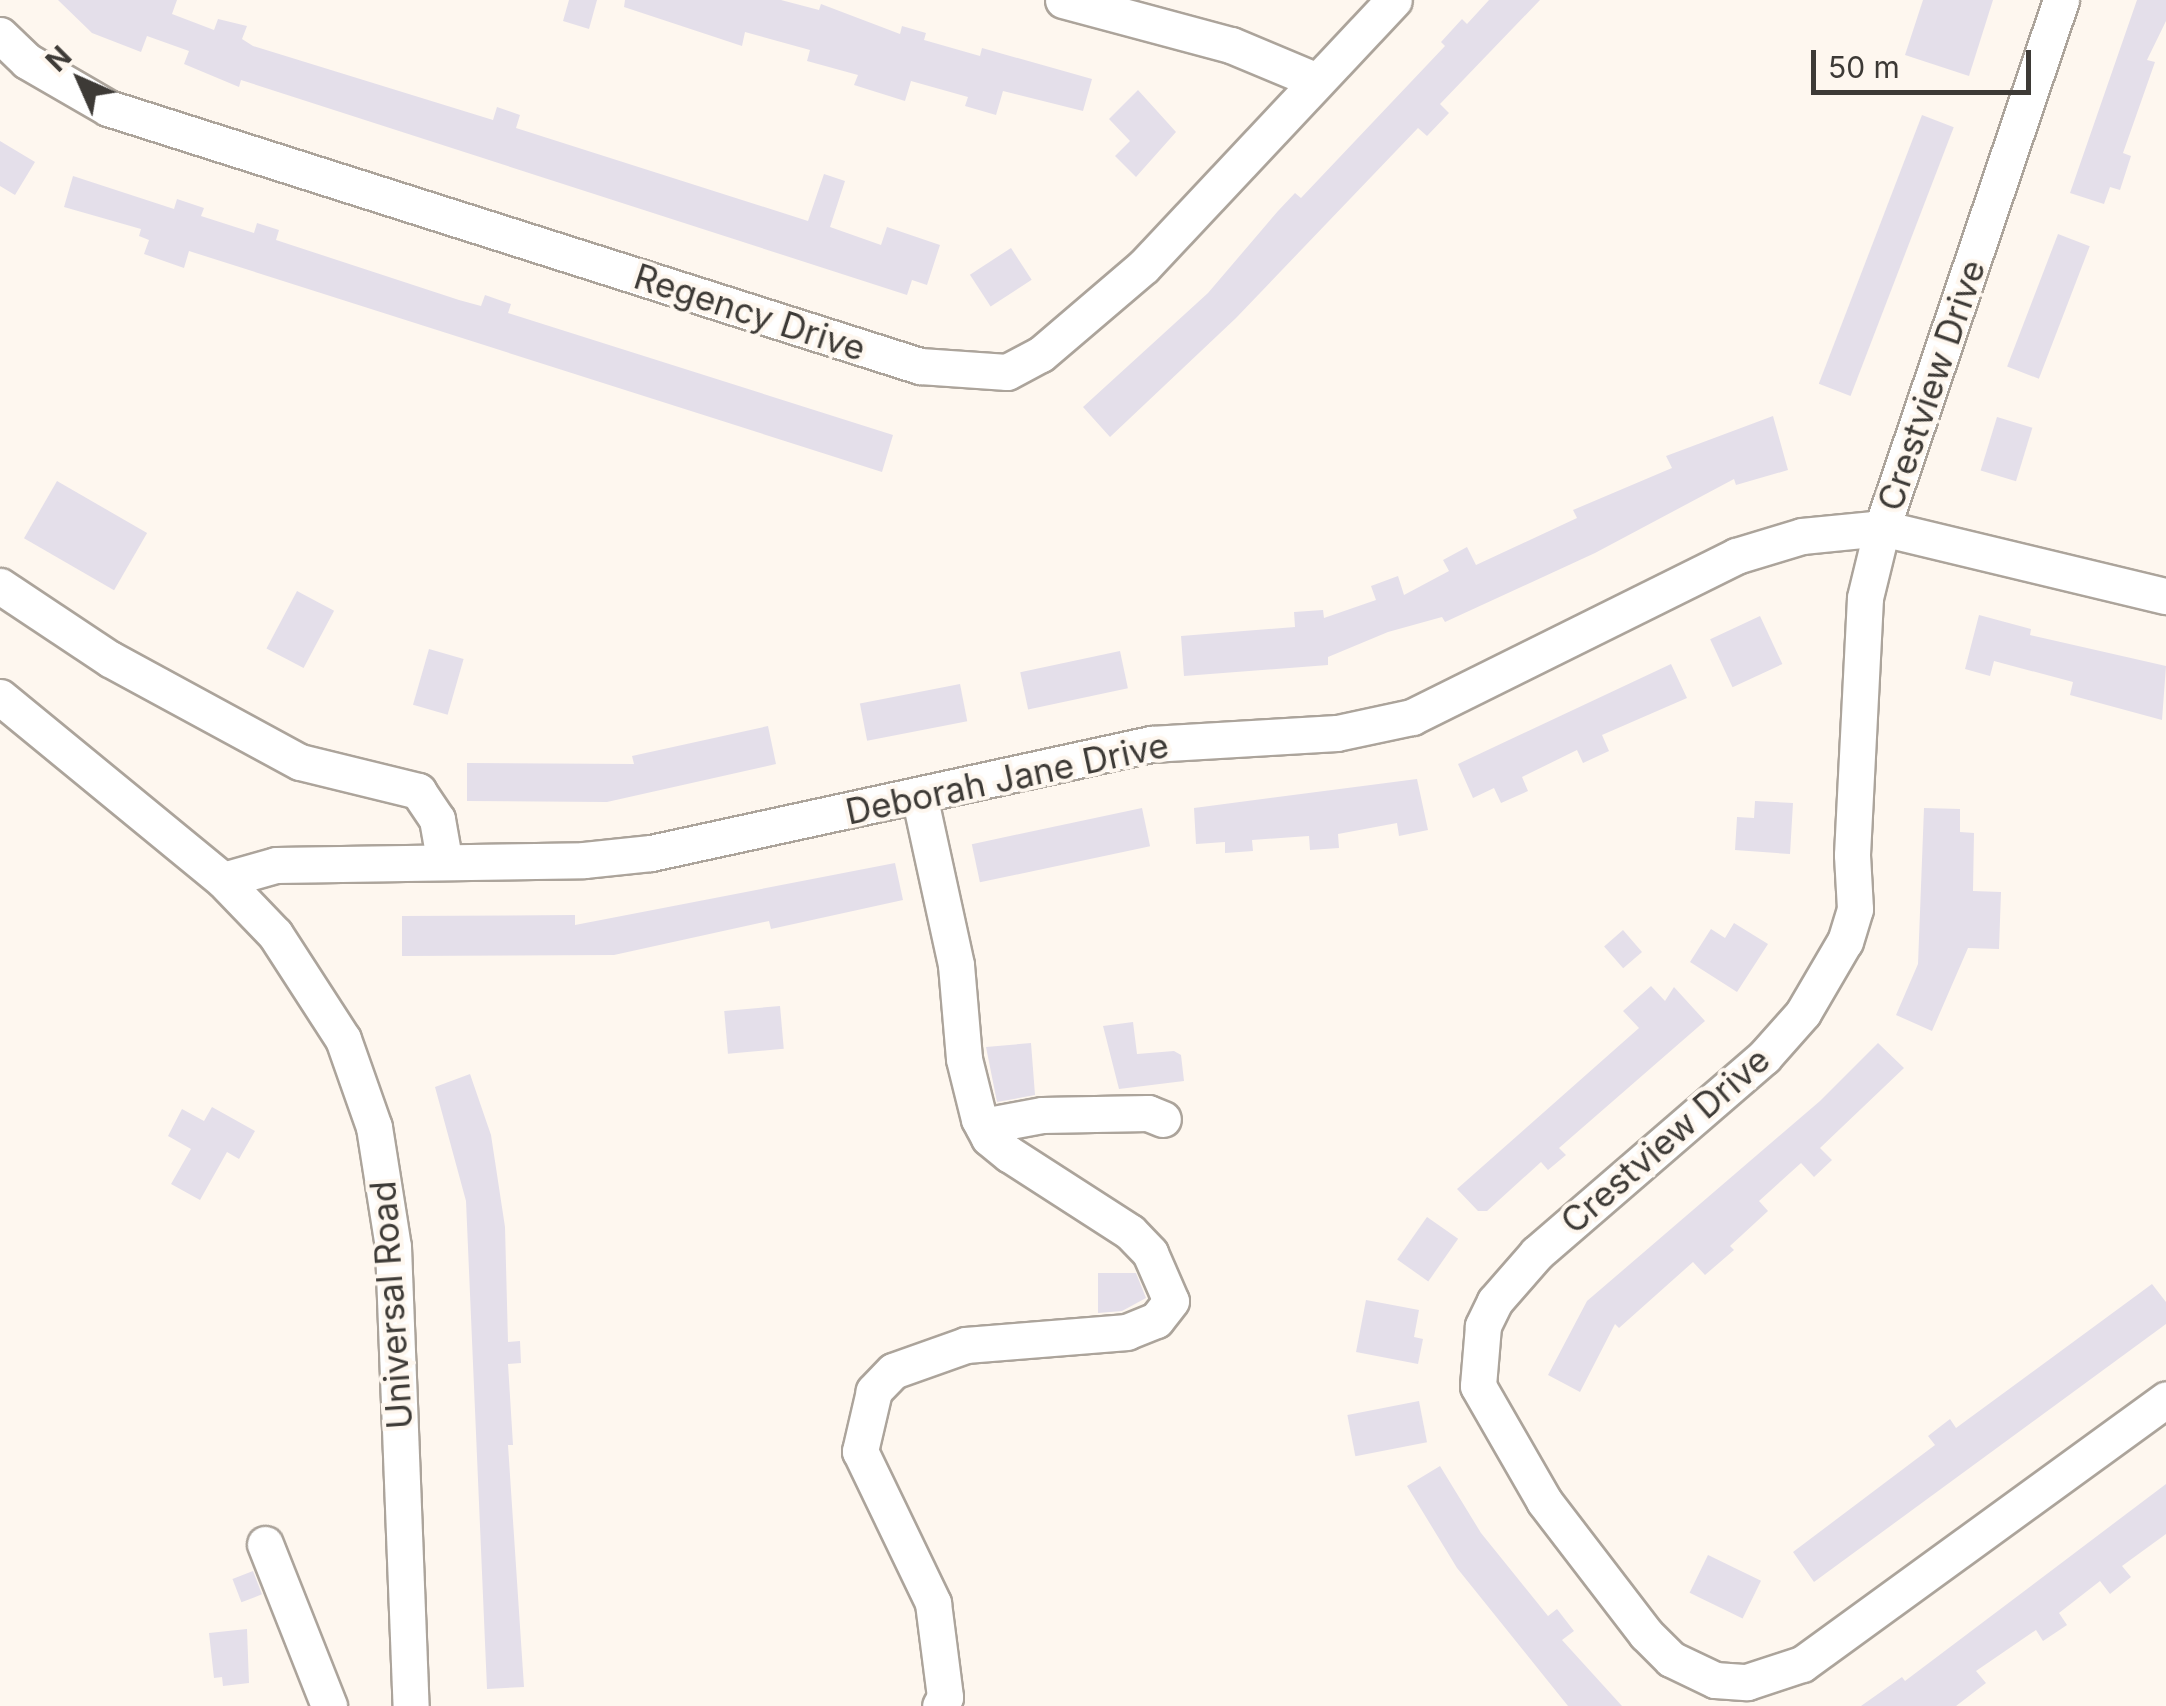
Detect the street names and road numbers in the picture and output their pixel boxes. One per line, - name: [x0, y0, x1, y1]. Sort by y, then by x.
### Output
- street label: Crestview Drive: [1868, 254, 1994, 516]
- street label: Regency Drive: [629, 255, 871, 369]
- street label: Deborah Jane Drive: [842, 723, 1172, 833]
- street label: Crestview Drive: [1552, 1038, 1778, 1242]
- street label: Universal Road: [361, 1180, 421, 1430]

